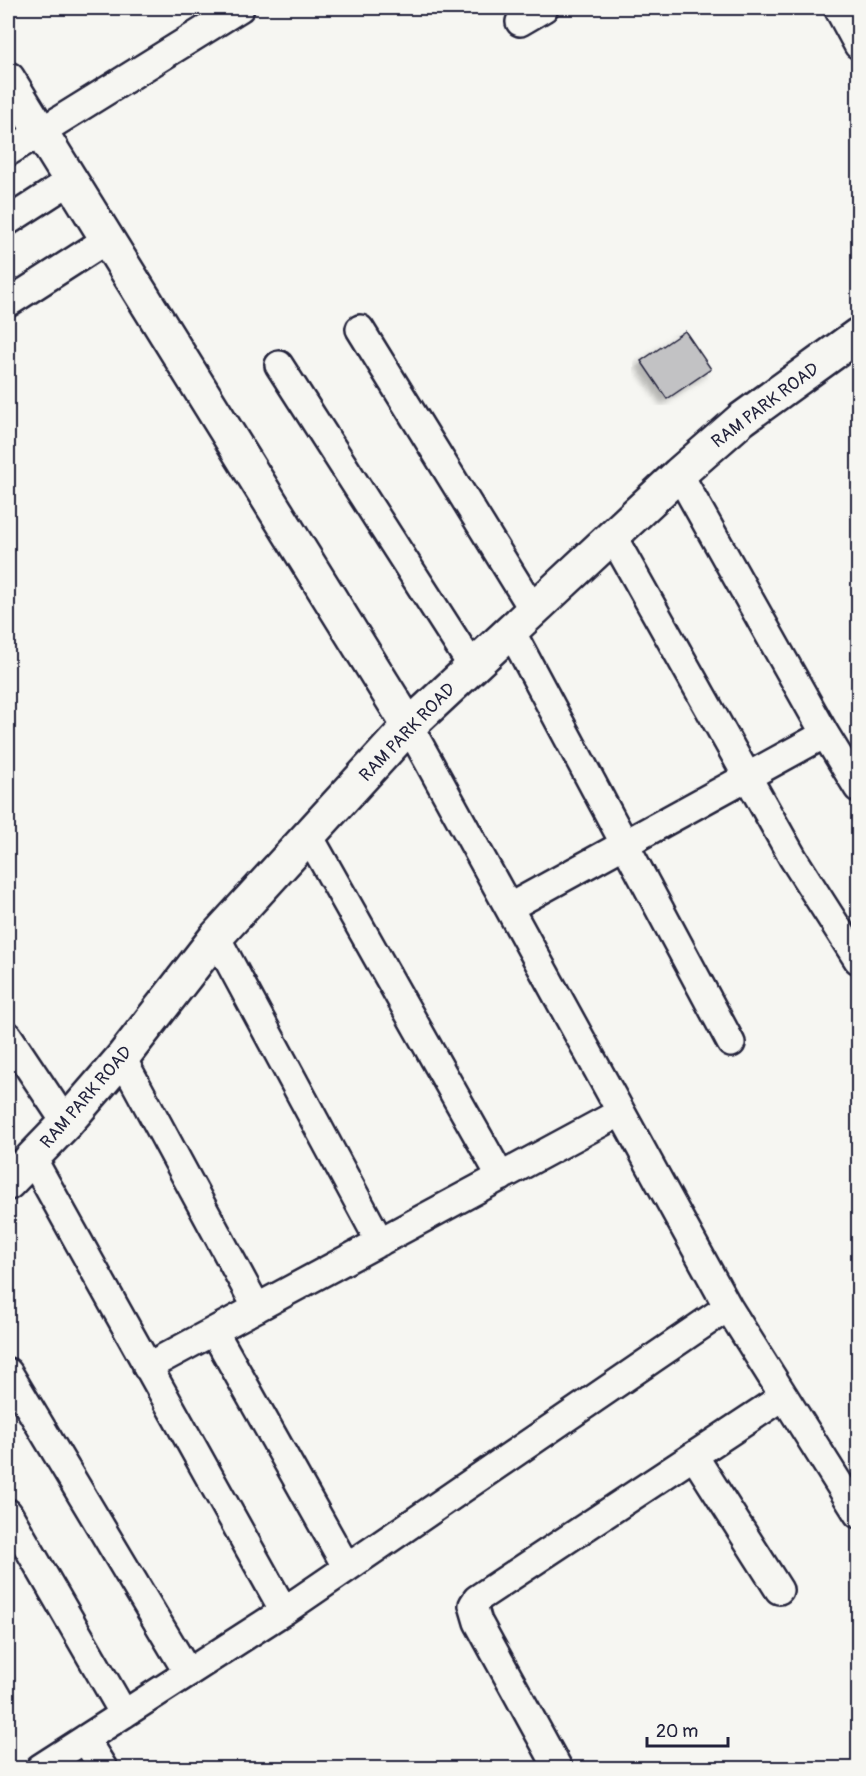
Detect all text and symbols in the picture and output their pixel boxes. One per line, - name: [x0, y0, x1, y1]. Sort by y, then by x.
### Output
- street label: RAM PARK ROAD: [707, 358, 824, 453]
- street label: RAM PARK ROAD: [354, 678, 460, 787]
- street label: RAM PARK ROAD: [36, 1041, 137, 1153]
- scale bar: [647, 1710, 728, 1748]
- text: 20 m: [656, 1720, 698, 1743]

